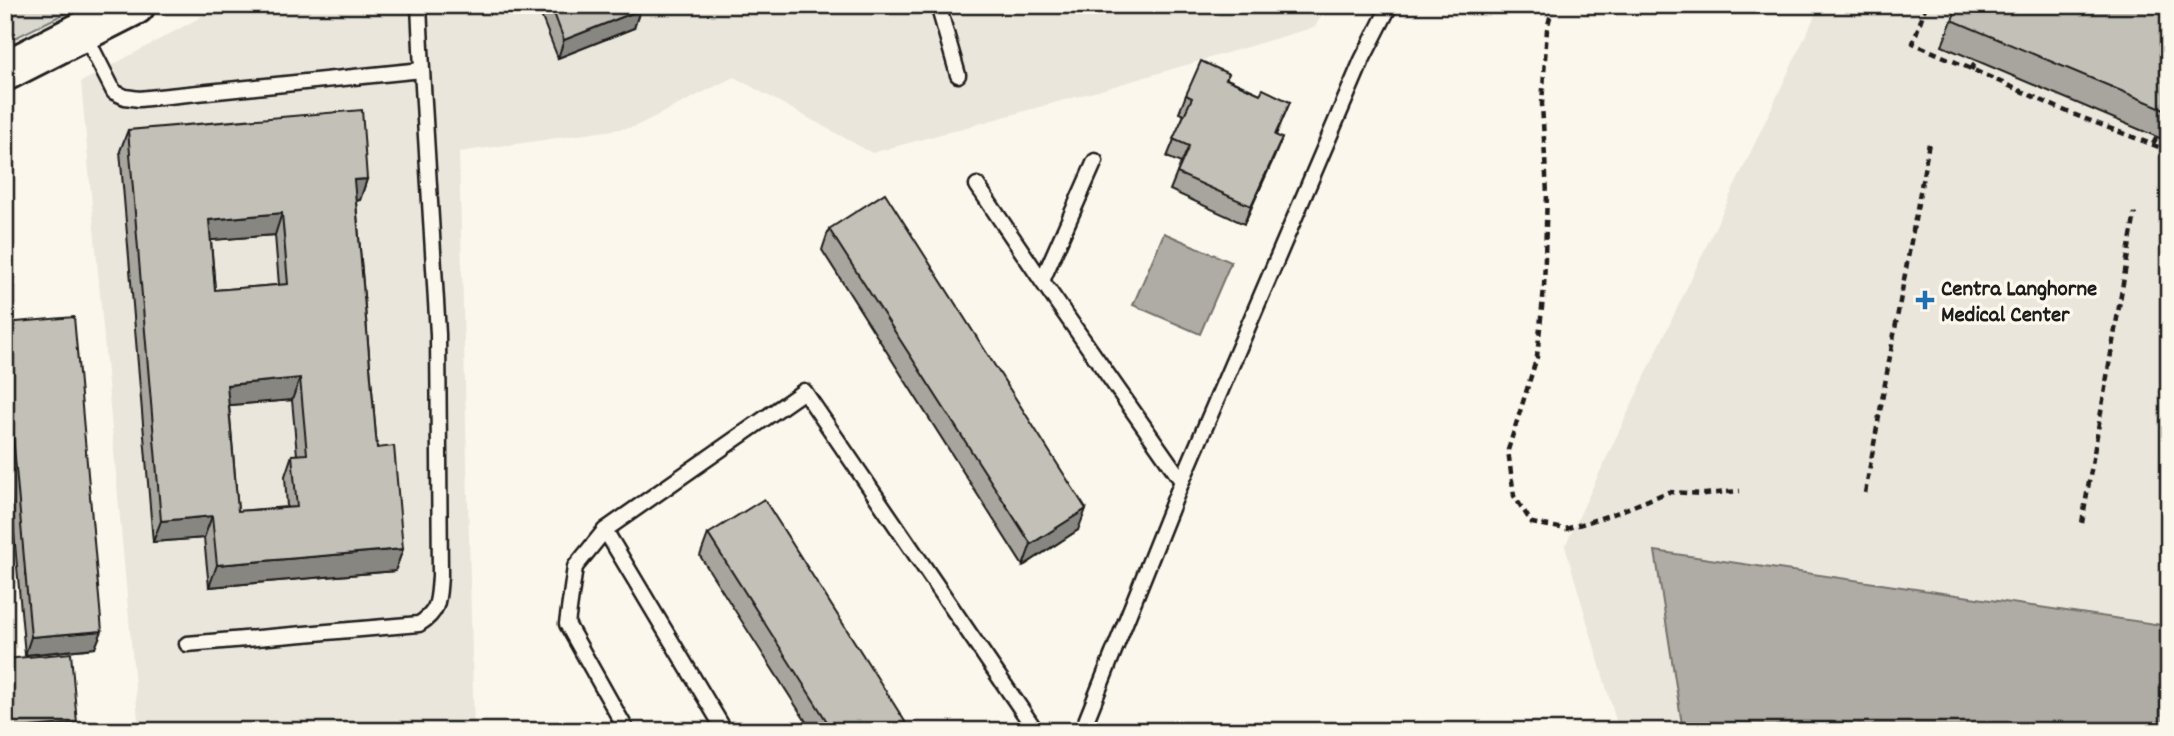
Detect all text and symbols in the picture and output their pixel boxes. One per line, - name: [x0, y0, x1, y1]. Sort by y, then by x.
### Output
- place label: Centra Langhorne Medical Center: [1941, 274, 2097, 333]
- marker: Centra Langhorne Medical Center: [1915, 290, 1935, 310]

